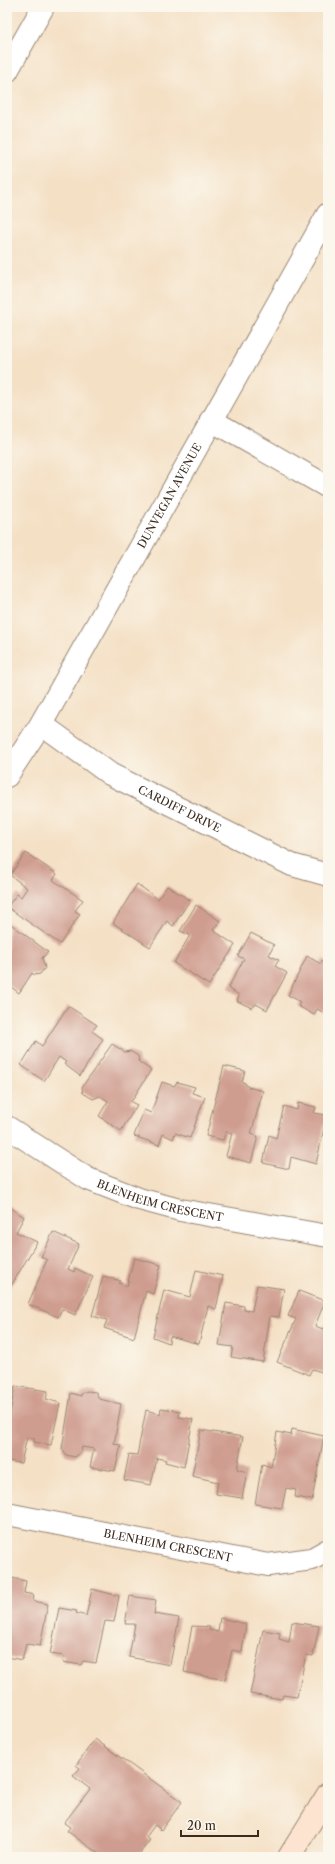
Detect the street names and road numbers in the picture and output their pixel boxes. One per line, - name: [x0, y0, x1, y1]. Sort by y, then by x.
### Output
- street label: DUNVEGAN AVENUE: [134, 440, 205, 551]
- street label: CARDIFF DRIVE: [136, 782, 224, 836]
- street label: BLENHEIM CRESCENT: [95, 1176, 225, 1225]
- street label: BLENHEIM CRESCENT: [102, 1526, 234, 1565]

